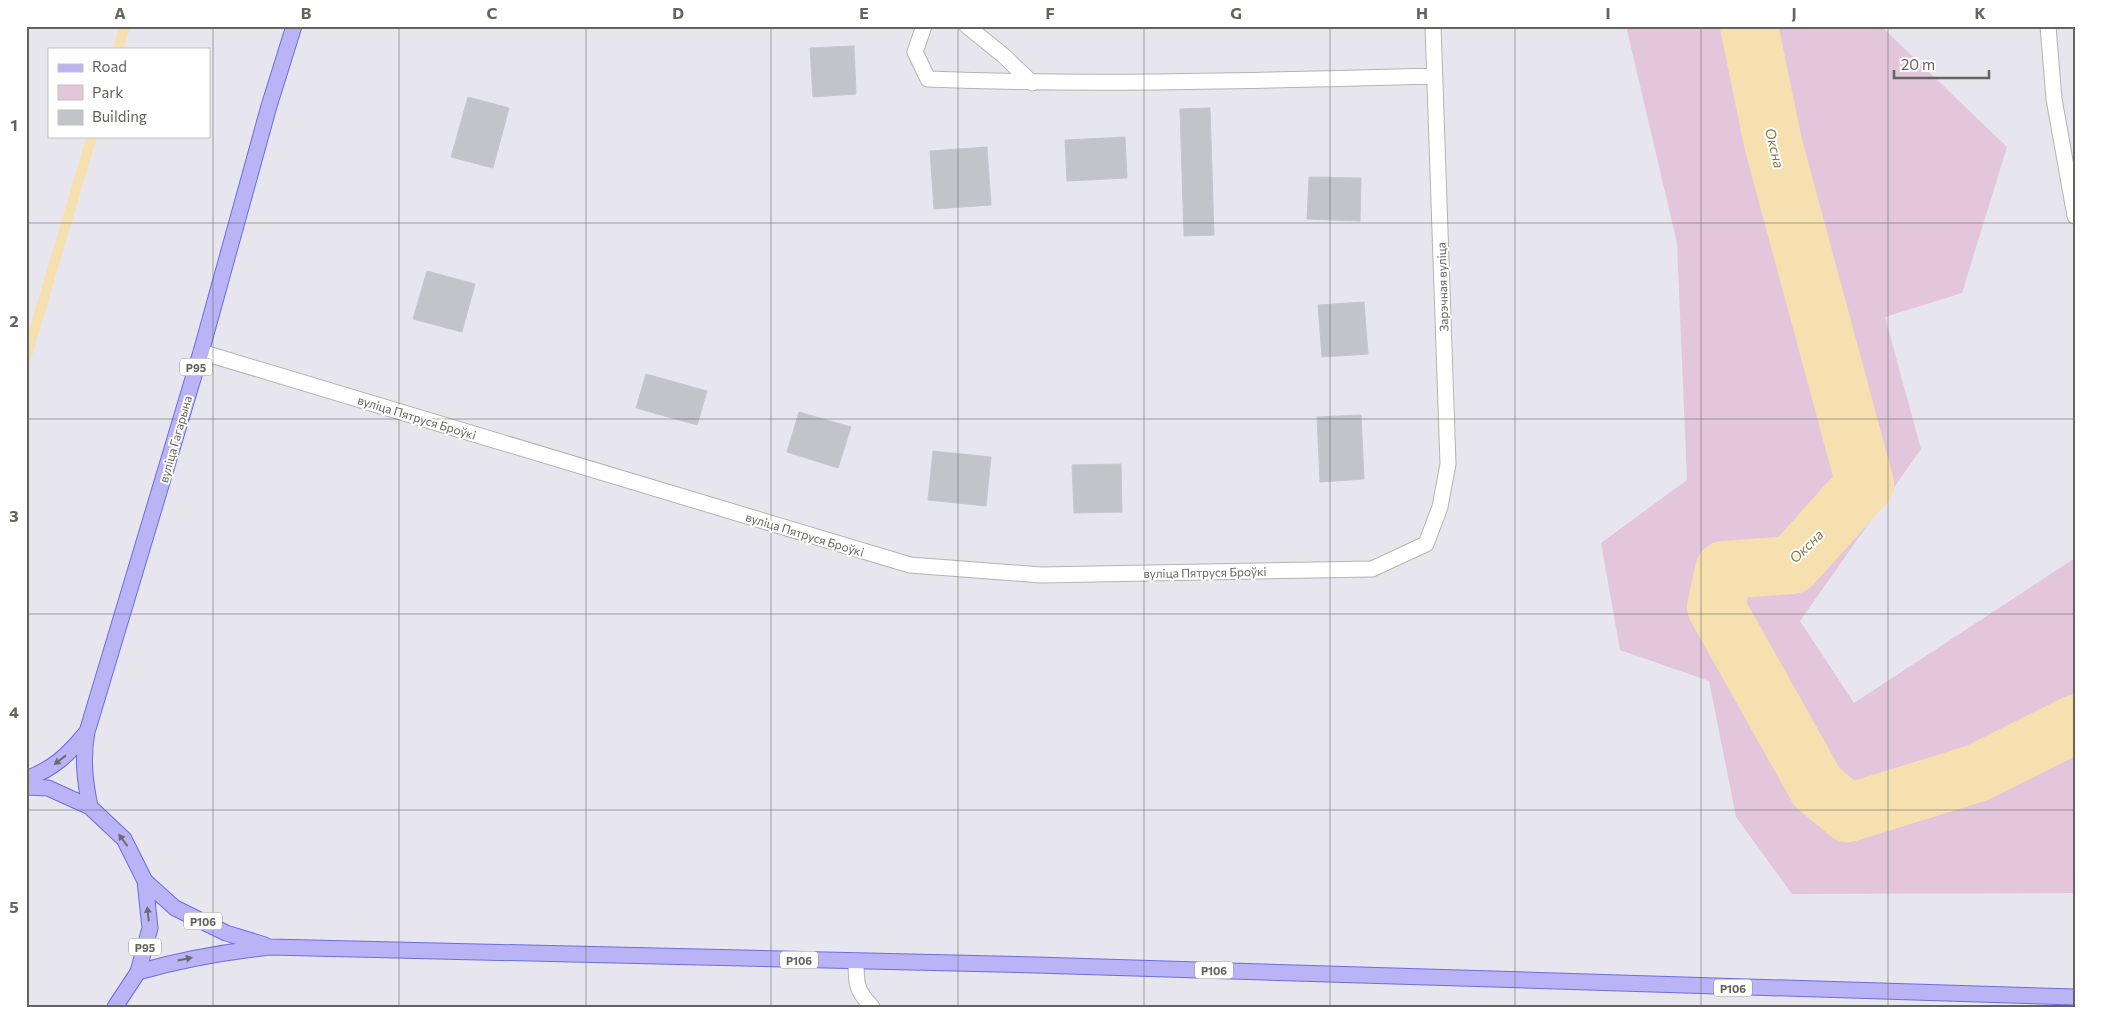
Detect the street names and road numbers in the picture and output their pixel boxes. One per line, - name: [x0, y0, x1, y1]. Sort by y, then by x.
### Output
- street label: Зарэчная вуліца: [1433, 242, 1451, 332]
- road number: Р95: [180, 358, 212, 376]
- street label: вуліца Пятруся Броўкі: [356, 392, 478, 442]
- street label: вуліца Гагарына: [156, 394, 194, 484]
- street label: вуліца Пятруся Броўкі: [744, 509, 866, 559]
- street label: вуліца Пятруся Броўкі: [1143, 564, 1267, 580]
- road number: Р106: [184, 912, 222, 929]
- road number: Р95: [129, 939, 161, 956]
- road number: Р106: [780, 952, 818, 968]
- road number: Р106: [1195, 962, 1233, 978]
- road number: Р106: [1714, 980, 1752, 996]

